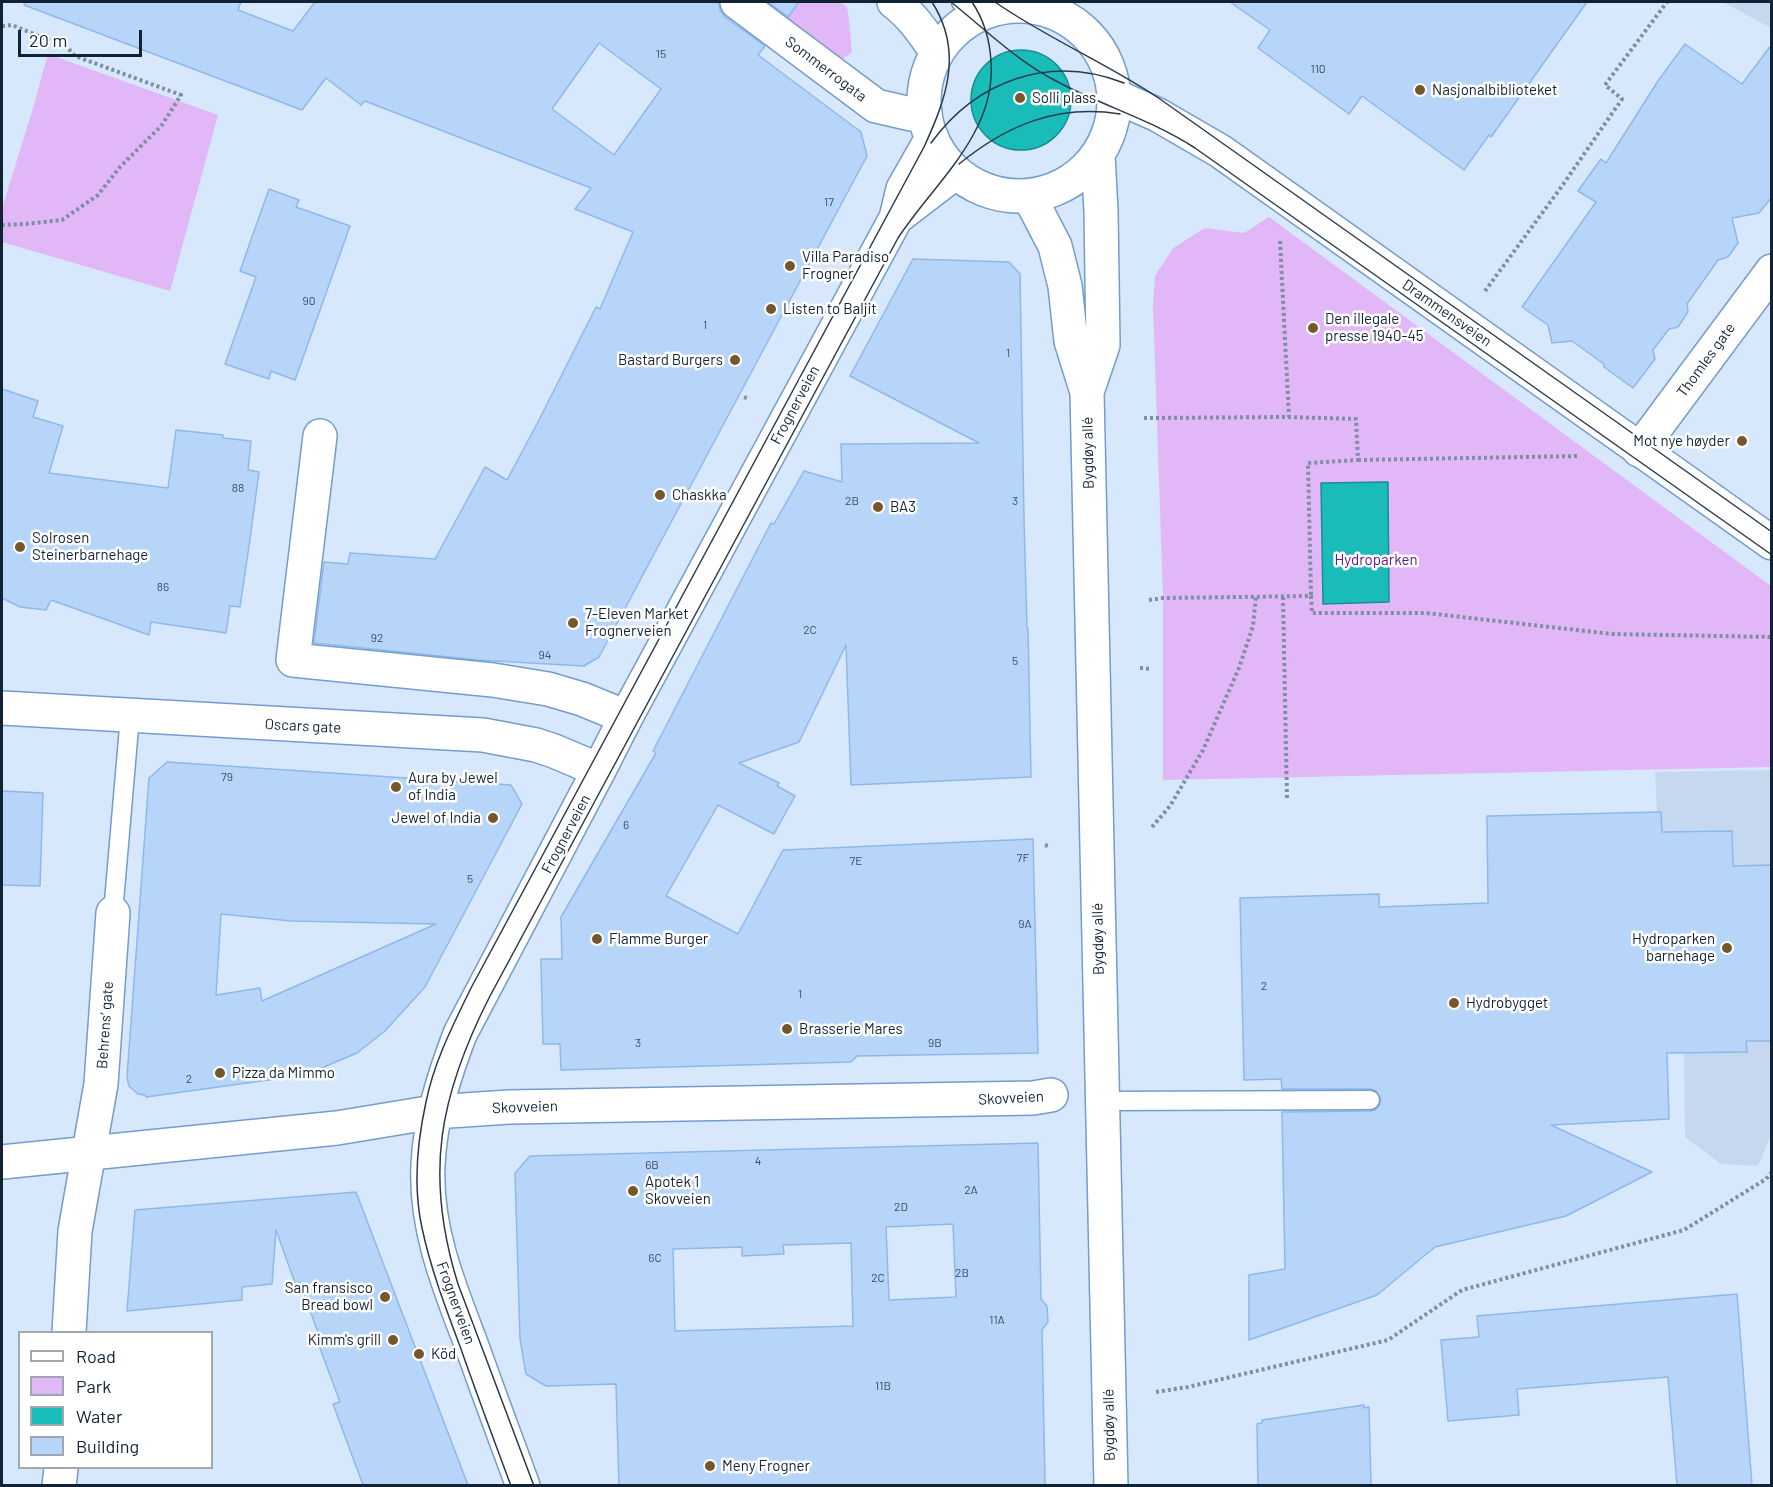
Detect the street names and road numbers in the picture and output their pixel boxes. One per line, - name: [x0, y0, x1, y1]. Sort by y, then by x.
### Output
- street label: Sommerrogata: [782, 33, 870, 105]
- street label: Drammensveien: [1399, 276, 1495, 350]
- street label: Thomles gate: [1673, 319, 1739, 401]
- street label: Frognerveien: [767, 363, 823, 447]
- street label: Bygdøy allé: [1078, 417, 1098, 489]
- street label: Oscars gate: [264, 715, 342, 737]
- street label: Frognerveien: [538, 792, 594, 876]
- street label: Bygdøy allé: [1088, 903, 1108, 975]
- street label: Behrens’ gate: [93, 981, 117, 1069]
- street label: Skovveien: [978, 1087, 1044, 1109]
- street label: Skovveien: [492, 1097, 558, 1117]
- street label: Frognerveien: [433, 1259, 479, 1347]
- street label: Bygdøy allé: [1099, 1389, 1119, 1461]

